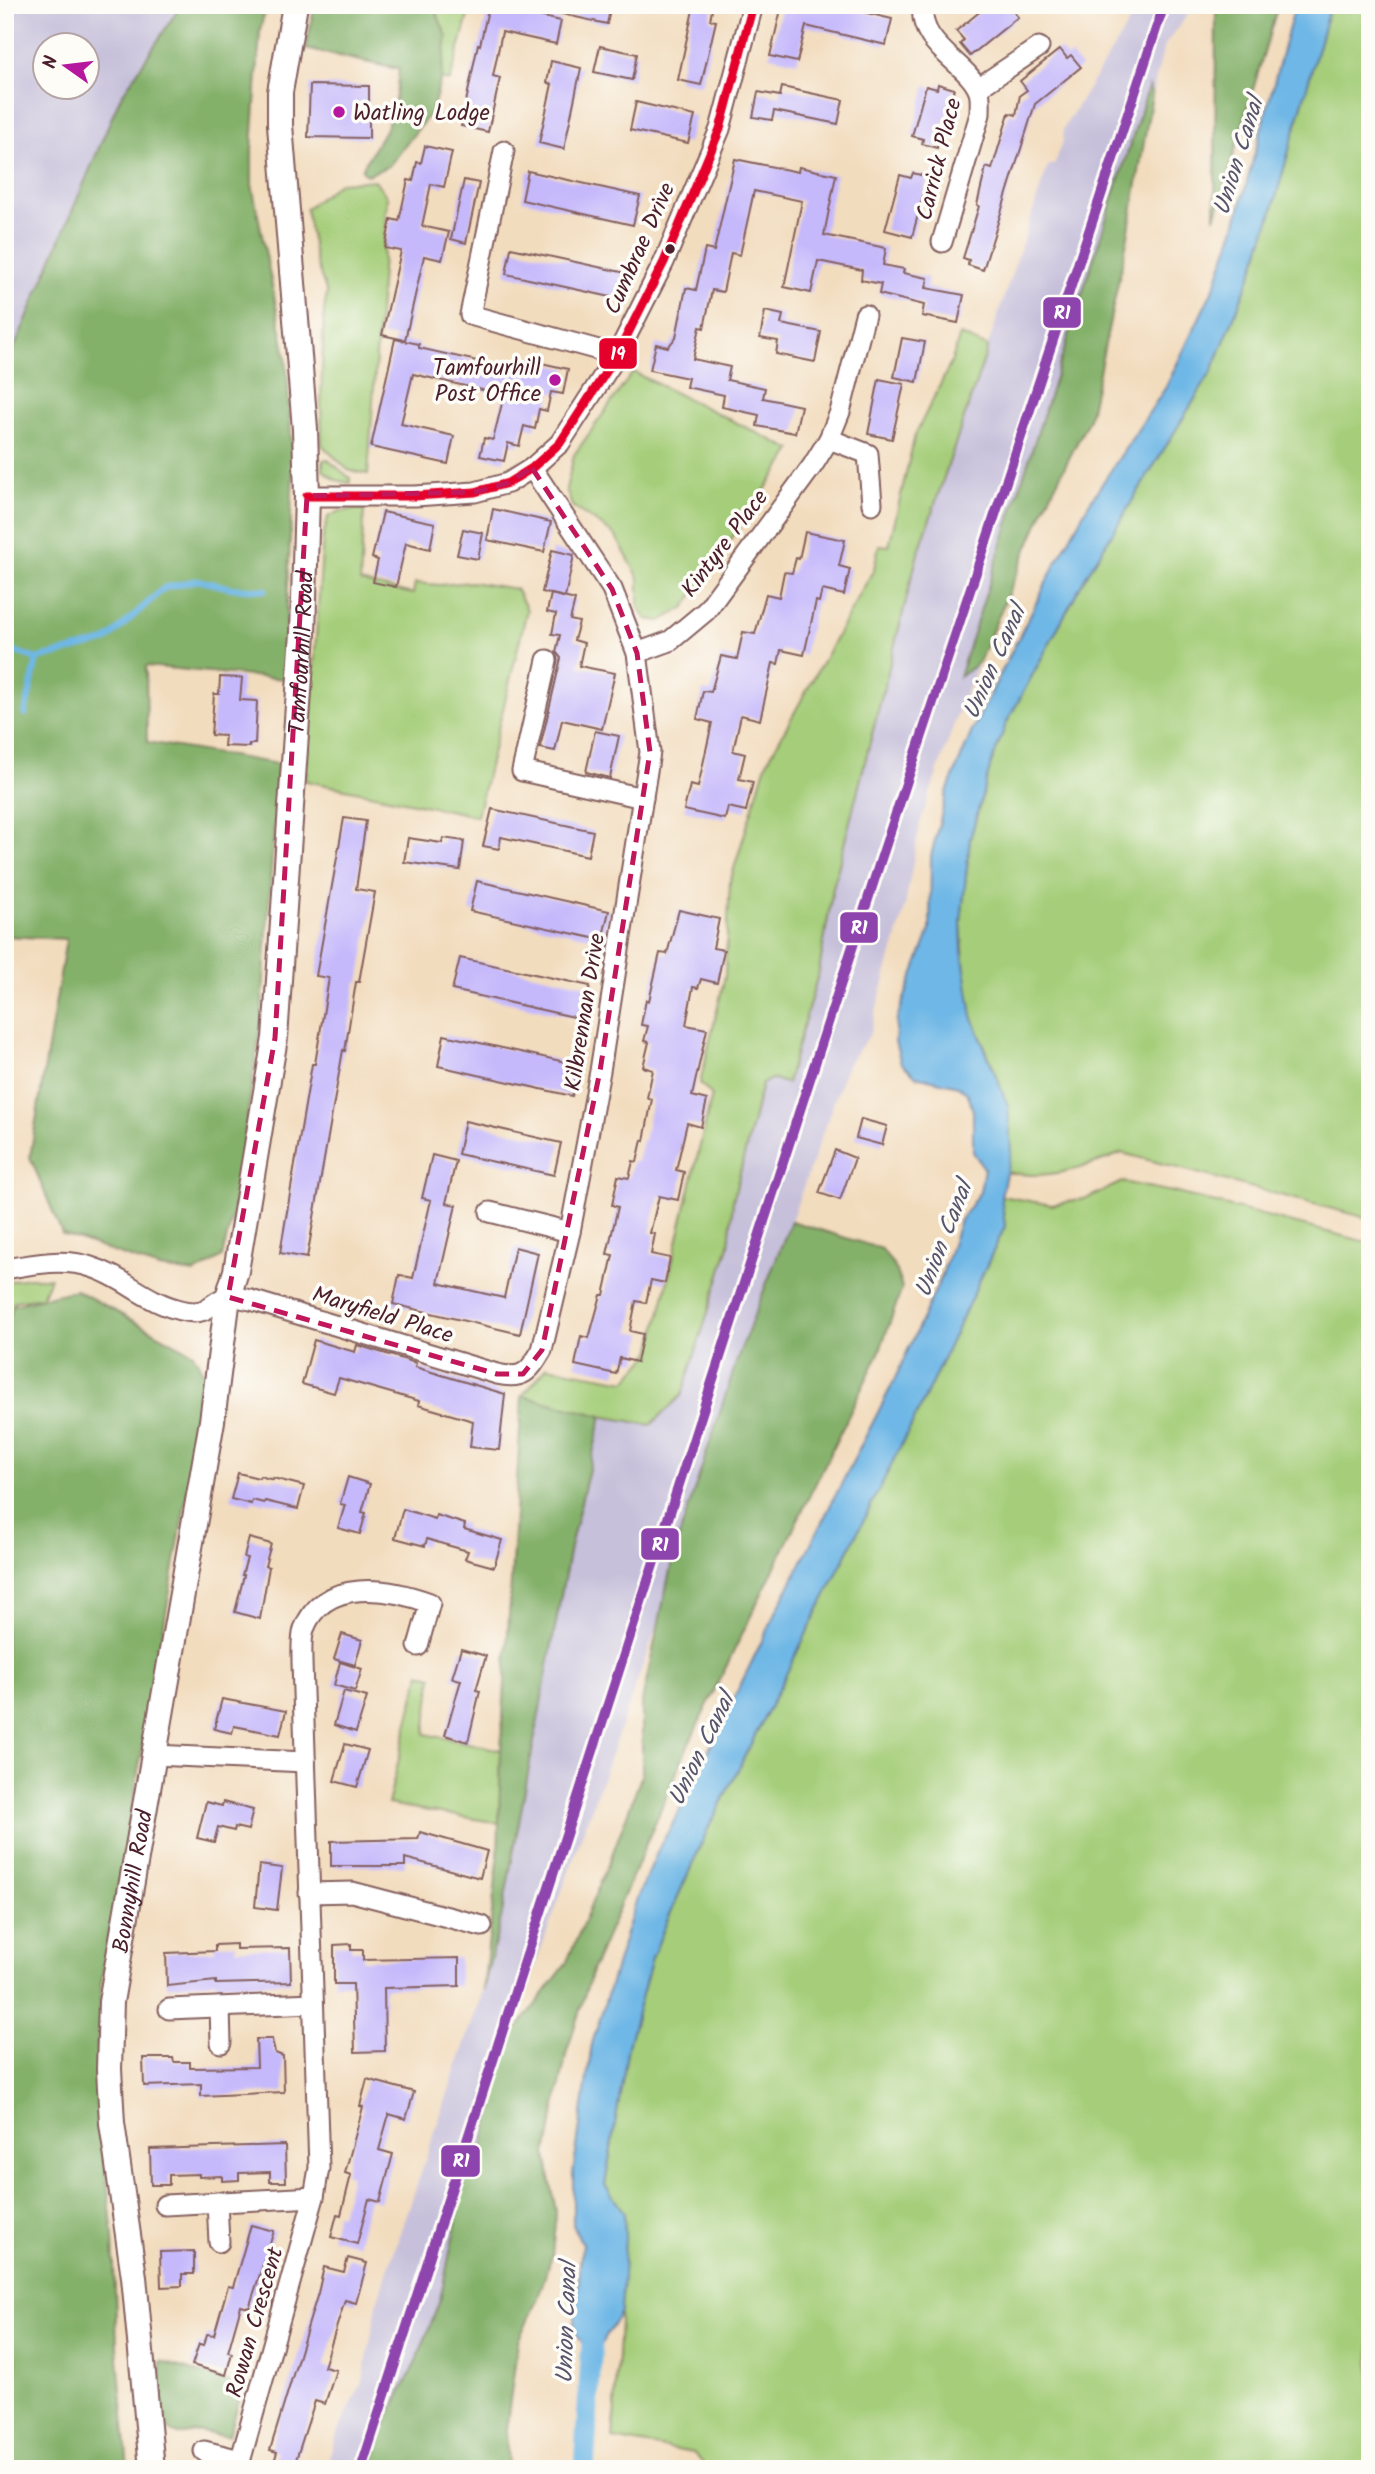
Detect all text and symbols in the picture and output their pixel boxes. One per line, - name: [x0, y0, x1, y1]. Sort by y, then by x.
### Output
- north arrow: [32, 32, 102, 102]
- text: N: [35, 53, 67, 72]
- water label: Union Canal: [1203, 89, 1277, 220]
- street label: Carrick Place: [907, 94, 973, 224]
- place label: Watling Lodge: [353, 96, 490, 132]
- marker: Watling Lodge: [331, 104, 347, 120]
- street label: Cumbrae Drive: [596, 177, 686, 321]
- unlabelled marker: [663, 242, 677, 256]
- line badge: R1: [1042, 296, 1082, 329]
- text: R1: [1053, 299, 1071, 329]
- line badge: 19: [598, 337, 638, 370]
- text: 19: [610, 340, 626, 370]
- place label: Tamfourhill Post Office: [433, 351, 541, 413]
- marker: Tamfourhill Post Office: [547, 372, 563, 388]
- street label: Kintyre Place: [673, 482, 778, 606]
- street label: Tamfourhill Road: [280, 570, 325, 736]
- water label: Union Canal: [953, 595, 1040, 726]
- line badge: R1: [839, 911, 879, 944]
- text: R1: [850, 914, 868, 944]
- street label: Kilbrennan Drive: [556, 931, 616, 1094]
- water label: Union Canal: [904, 1172, 986, 1303]
- street label: Maryfield Place: [307, 1277, 457, 1354]
- line badge: R1: [640, 1527, 680, 1561]
- text: R1: [651, 1531, 669, 1561]
- water label: Union Canal: [658, 1683, 748, 1813]
- street label: Bonnyhill Road: [104, 1807, 164, 1956]
- line badge: R1: [440, 2144, 481, 2178]
- text: R1: [452, 2147, 470, 2177]
- street label: Rowan Crescent: [217, 2242, 295, 2402]
- water label: Union Canal: [546, 2257, 589, 2385]

